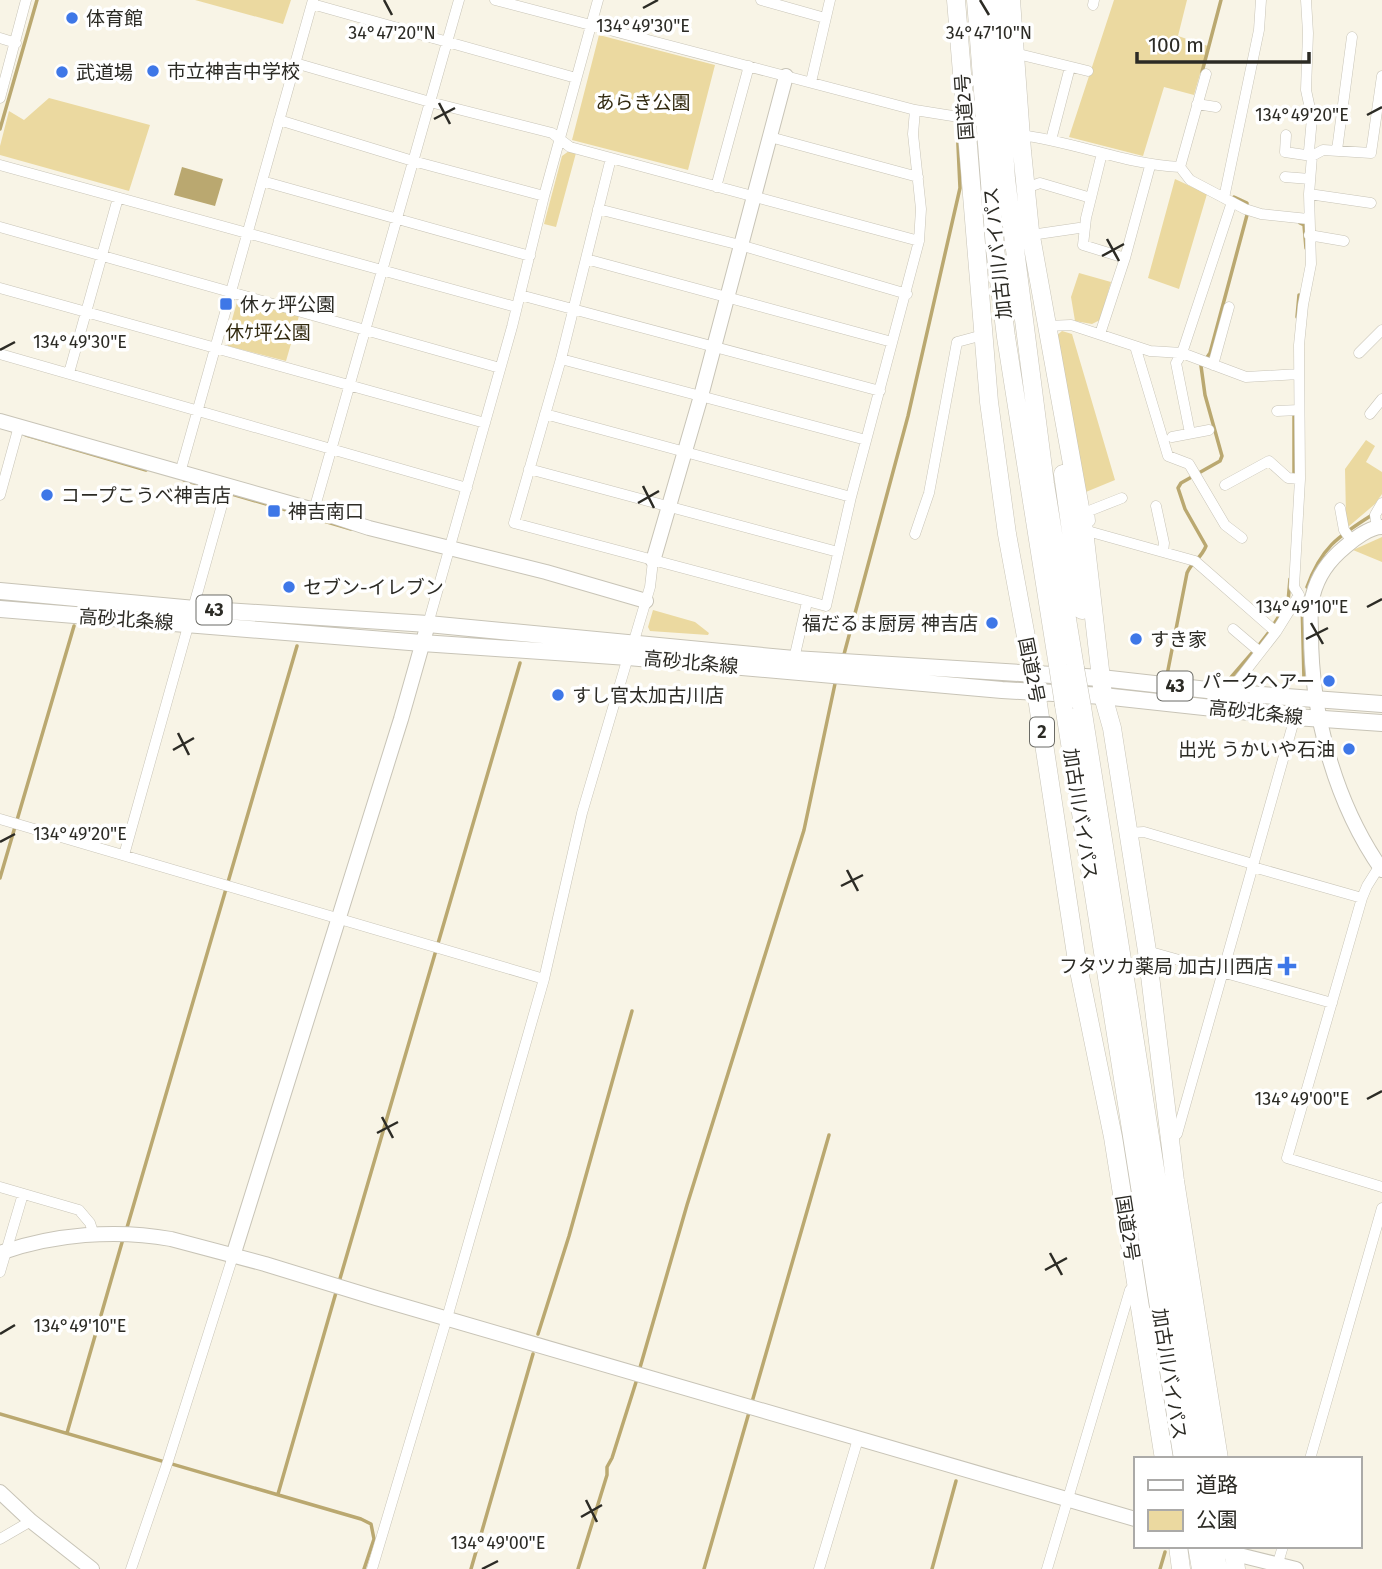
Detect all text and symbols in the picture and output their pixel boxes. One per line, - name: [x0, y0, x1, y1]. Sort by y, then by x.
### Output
- place label: 体育館: [86, 7, 143, 30]
- marker: 体育館: [64, 10, 80, 26]
- text: 134°49'30"E: [596, 15, 690, 37]
- scale bar: [1137, 21, 1308, 65]
- text: 34°47'20"N: [348, 22, 436, 44]
- text: 34°47'10"N: [946, 22, 1032, 44]
- text: 100 m: [1148, 32, 1204, 58]
- place label: 市立神吉中学校: [167, 60, 300, 83]
- place label: 武道場: [76, 61, 133, 84]
- marker: 市立神吉中学校: [145, 63, 161, 79]
- marker: 武道場: [54, 64, 70, 80]
- street label: 国道2号: [951, 73, 978, 141]
- park label: あらき公園: [595, 91, 691, 114]
- text: 134°49'20"E: [1255, 104, 1349, 126]
- street label: 加古川バイパス: [979, 186, 1016, 320]
- place label: 休ヶ坪公園: [240, 293, 335, 316]
- marker: 休ヶ坪公園: [218, 296, 234, 312]
- park label: 休ｹ坪公園: [225, 321, 311, 344]
- text: 134°49'30"E: [33, 331, 127, 353]
- place label: コープこうべ神吉店: [61, 484, 231, 507]
- marker: コープこうべ神吉店: [39, 487, 55, 503]
- place label: 神吉南口: [288, 500, 364, 523]
- marker: 神吉南口: [266, 503, 282, 519]
- place label: セブン-イレブン: [303, 576, 444, 599]
- marker: セブン-イレブン: [281, 579, 297, 595]
- road number: 43: [196, 596, 232, 624]
- text: 134°49'10"E: [1256, 596, 1348, 618]
- street label: 高砂北条線: [78, 605, 174, 634]
- place label: 福だるま厨房 神吉店: [802, 612, 978, 635]
- marker: 福だるま厨房 神吉店: [984, 615, 1000, 631]
- place label: すき家: [1150, 628, 1207, 651]
- marker: すき家: [1128, 631, 1144, 647]
- street label: 国道2号: [1014, 635, 1049, 705]
- street label: 高砂北条線: [643, 647, 739, 678]
- place label: パークヘアー: [1202, 670, 1315, 693]
- road number: 43: [1158, 672, 1192, 700]
- marker: パークヘアー: [1321, 673, 1337, 689]
- place label: すし官太加古川店: [572, 684, 724, 707]
- marker: すし官太加古川店: [550, 687, 566, 703]
- street label: 高砂北条線: [1207, 696, 1304, 729]
- road number: 2: [1030, 718, 1054, 746]
- place label: 出光 うかいや石油: [1178, 738, 1335, 761]
- marker: 出光 うかいや石油: [1341, 741, 1357, 757]
- street label: 加古川バイパス: [1059, 747, 1102, 881]
- text: 134°49'20"E: [33, 823, 127, 845]
- place label: フタツカ薬局 加古川西店: [1059, 955, 1273, 978]
- marker: フタツカ薬局 加古川西店: [1279, 958, 1295, 974]
- text: 134°49'00"E: [1255, 1088, 1349, 1110]
- street label: 国道2号: [1111, 1193, 1144, 1263]
- street label: 加古川バイパス: [1148, 1307, 1191, 1441]
- text: 134°49'10"E: [34, 1315, 126, 1337]
- legend: [1134, 1457, 1361, 1548]
- text: 道路: [1196, 1472, 1238, 1498]
- text: 公園: [1196, 1507, 1238, 1533]
- text: 134°49'00"E: [451, 1532, 545, 1554]

